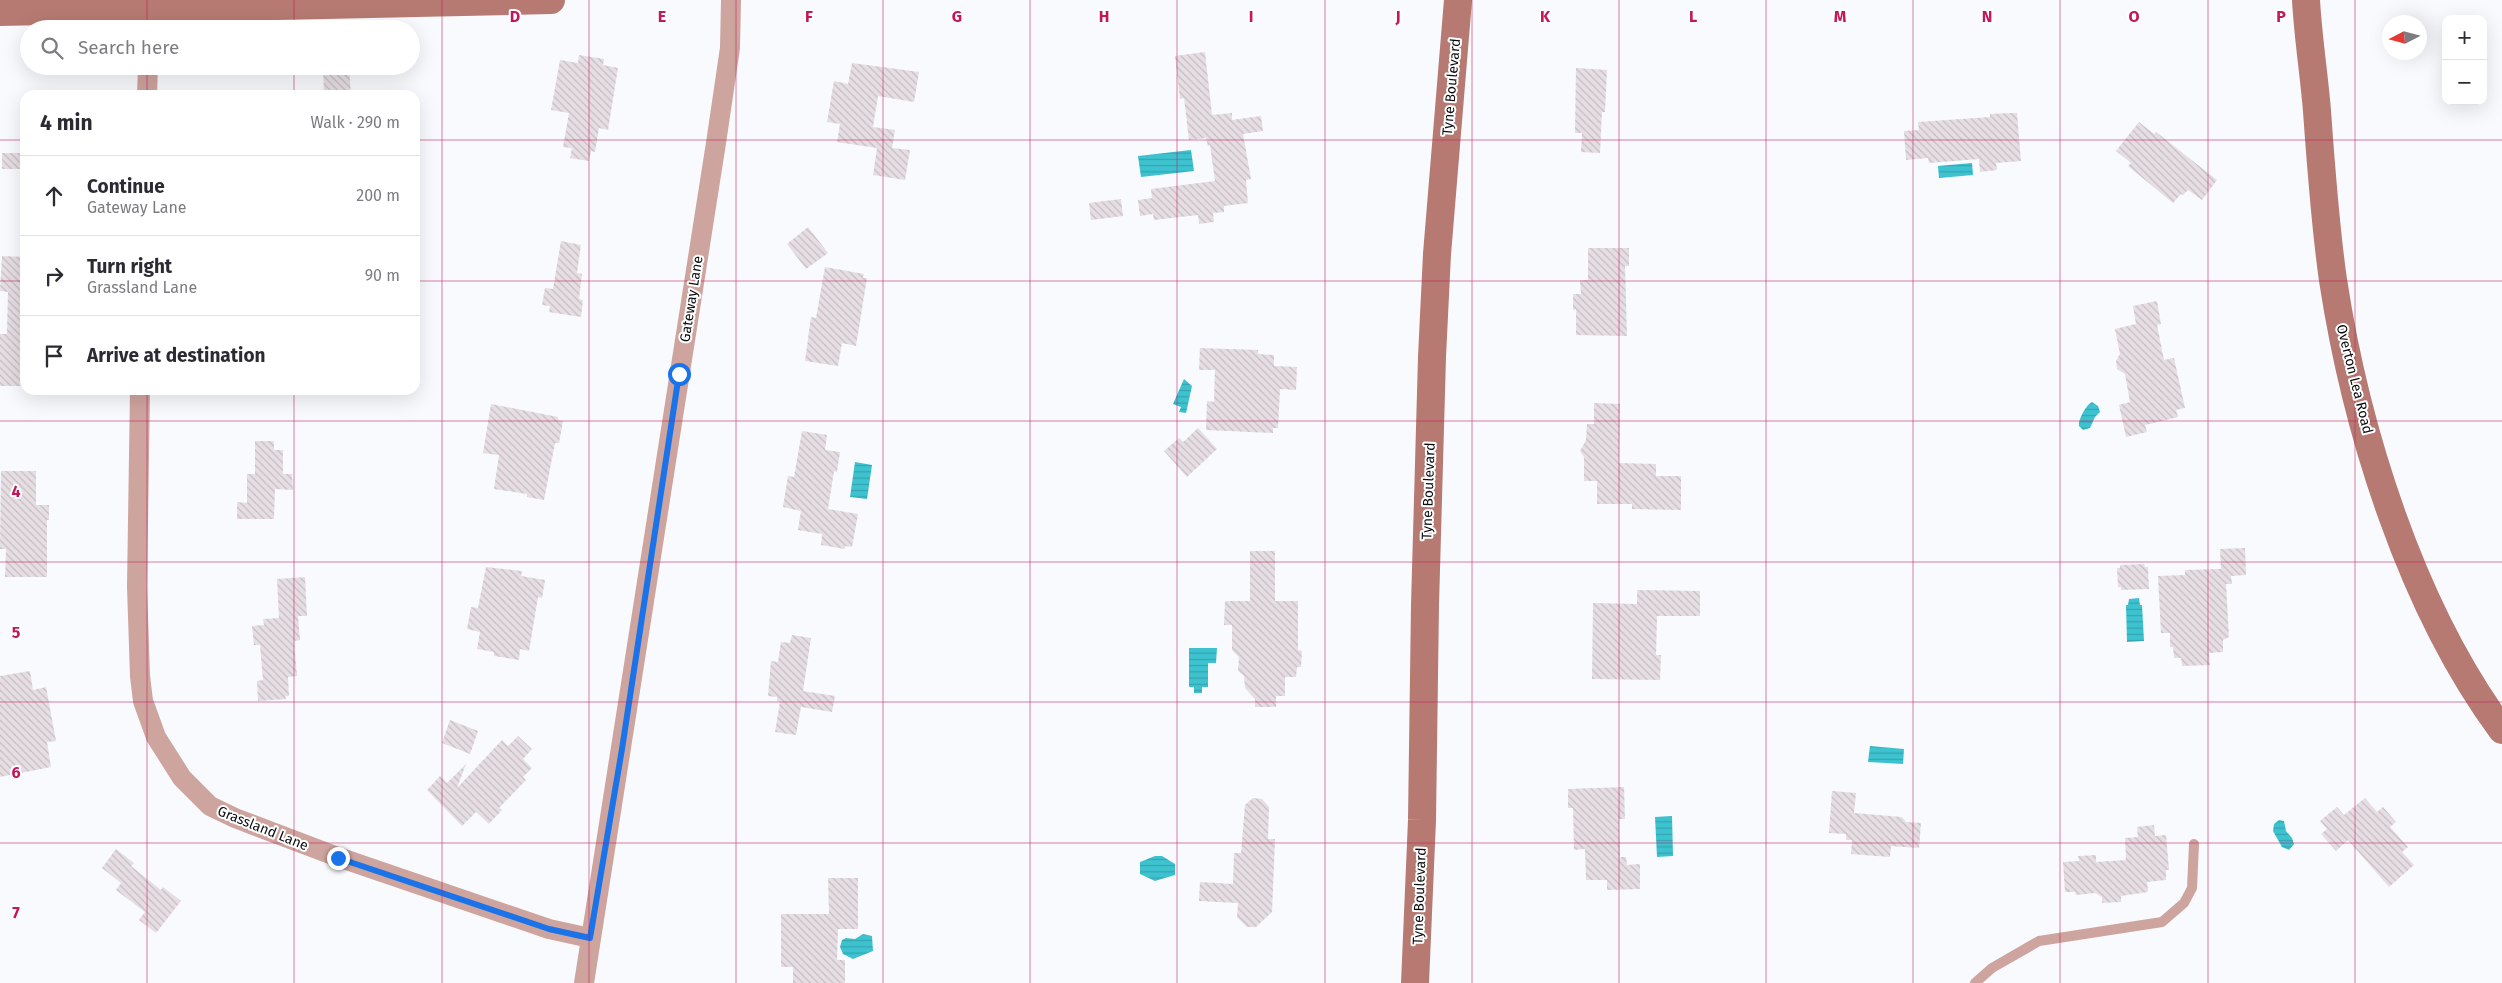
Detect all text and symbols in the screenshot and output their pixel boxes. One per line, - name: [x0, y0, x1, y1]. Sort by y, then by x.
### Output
- text: D: [510, 7, 520, 26]
- text: E: [658, 7, 666, 26]
- text: F: [805, 7, 813, 26]
- text: G: [952, 7, 962, 26]
- text: H: [1099, 7, 1109, 26]
- text: I: [1249, 7, 1253, 26]
- text: J: [1394, 7, 1401, 26]
- text: K: [1540, 7, 1551, 26]
- text: L: [1689, 7, 1697, 26]
- text: M: [1834, 7, 1847, 26]
- text: N: [1982, 7, 1992, 26]
- text: O: [2128, 7, 2140, 26]
- text: P: [2276, 7, 2286, 26]
- north arrow: [2382, 15, 2427, 60]
- map controls: [2442, 15, 2487, 105]
- button: +: [2442, 15, 2487, 60]
- search box: [20, 20, 420, 75]
- icon: search: [38, 34, 66, 62]
- text: Search here: [78, 36, 179, 59]
- street label: Tyne Boulevard: [1439, 38, 1464, 136]
- button: −: [2442, 60, 2487, 105]
- text: 4 min: [40, 110, 93, 136]
- text: Walk · 290 m: [310, 113, 400, 132]
- text: Continue: [87, 175, 165, 198]
- icon: ahead: [40, 182, 68, 210]
- text: 200 m: [356, 186, 400, 205]
- text: Gateway Lane: [87, 198, 187, 217]
- text: Turn right: [87, 255, 172, 278]
- street label: Gateway Lane: [676, 255, 707, 343]
- icon: right: [40, 262, 68, 290]
- text: 90 m: [365, 266, 400, 285]
- text: Grassland Lane: [87, 278, 197, 297]
- street label: Overton Lea Road: [2333, 323, 2376, 436]
- icon: arrive: [40, 342, 68, 370]
- text: Arrive at destination: [87, 344, 266, 367]
- route start: [668, 363, 691, 386]
- street label: Tyne Boulevard: [1418, 442, 1439, 540]
- text: 4: [11, 482, 21, 501]
- text: 5: [12, 623, 21, 642]
- text: 6: [11, 763, 21, 782]
- street label: Grassland Lane: [215, 803, 311, 854]
- route end: [327, 847, 350, 870]
- street label: Tyne Boulevard: [1409, 847, 1430, 945]
- text: 7: [12, 903, 20, 922]

